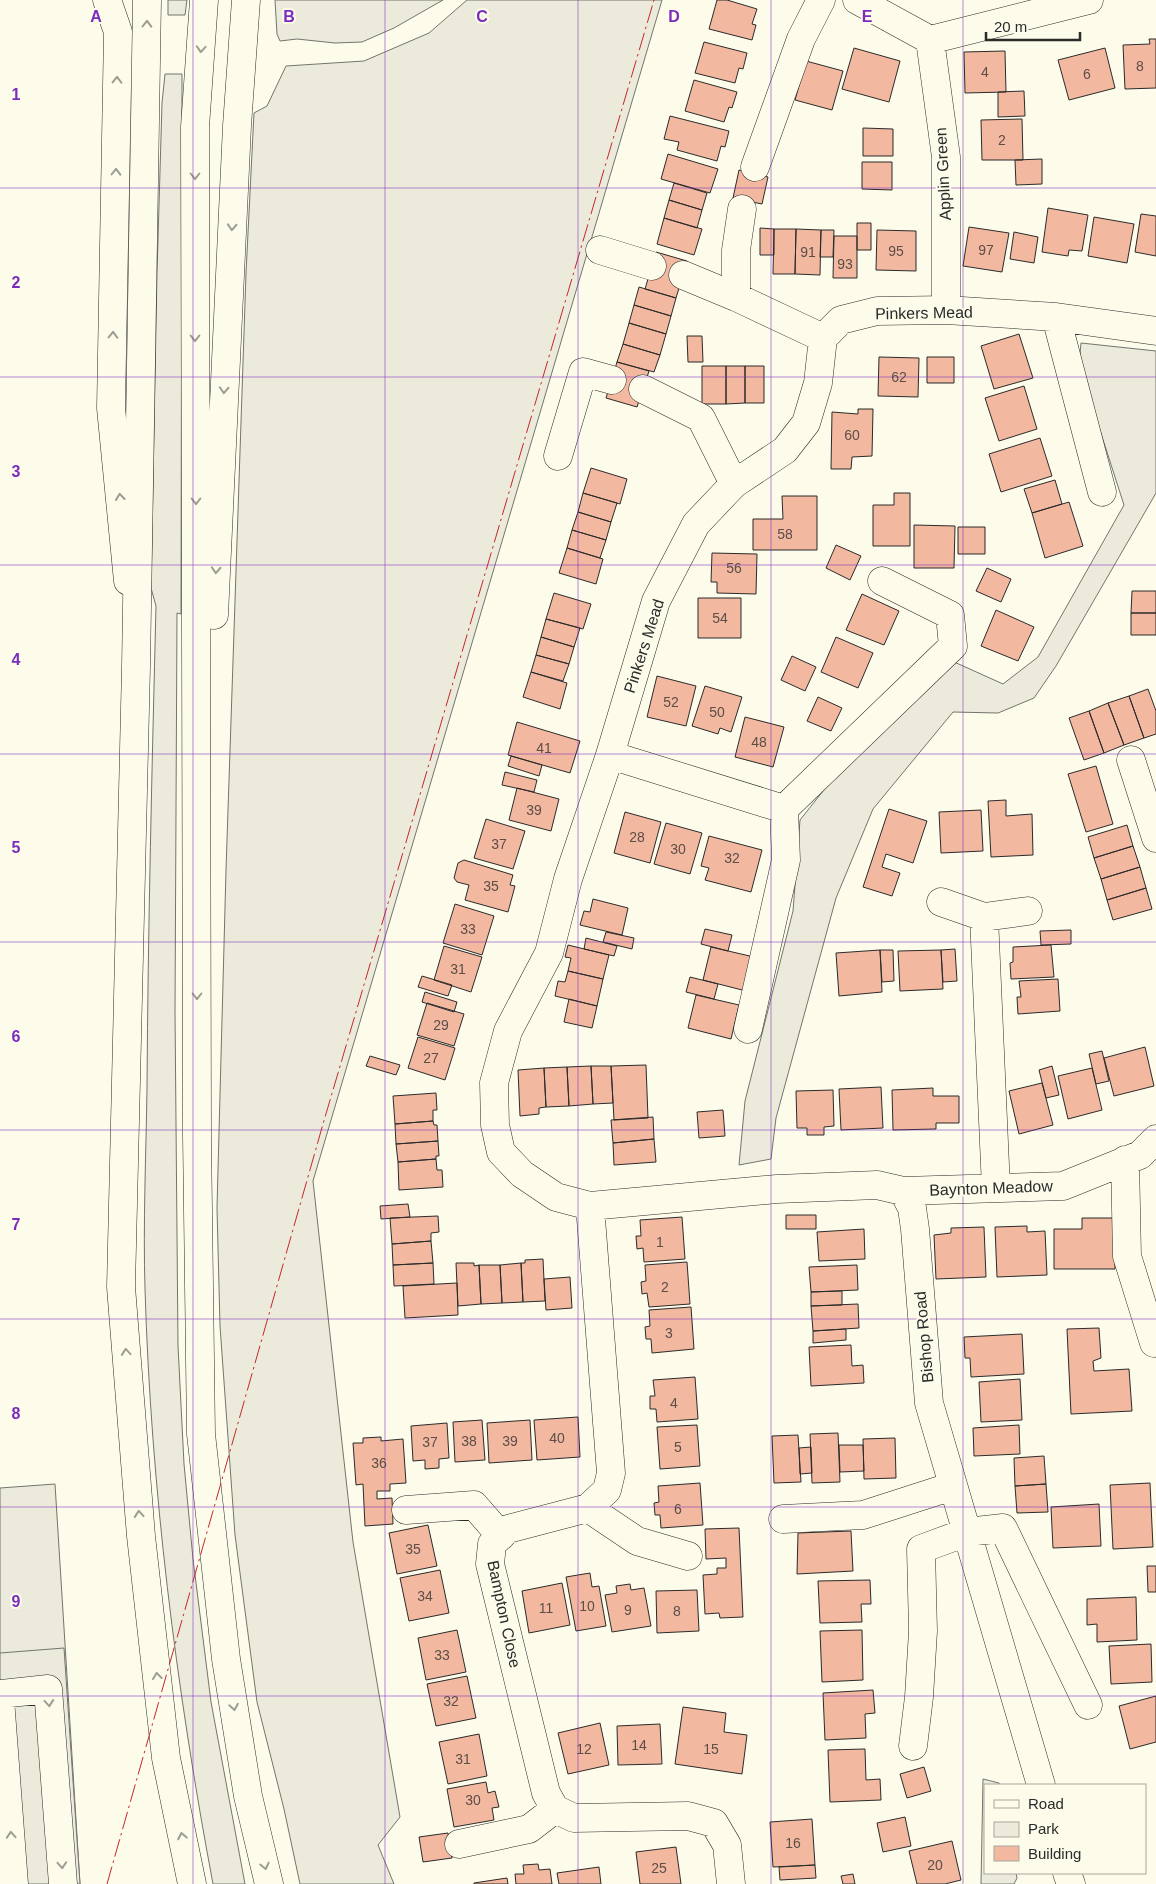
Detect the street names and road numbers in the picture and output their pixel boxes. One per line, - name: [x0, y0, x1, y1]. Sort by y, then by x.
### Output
- street label: Applin Green: [932, 127, 954, 221]
- street label: Pinkers Mead: [875, 304, 973, 322]
- street label: Pinkers Mead: [621, 597, 667, 695]
- street label: Baynton Meadow: [929, 1177, 1054, 1199]
- street label: Bishop Road: [912, 1291, 936, 1383]
- street label: Bampton Close: [484, 1559, 524, 1669]

